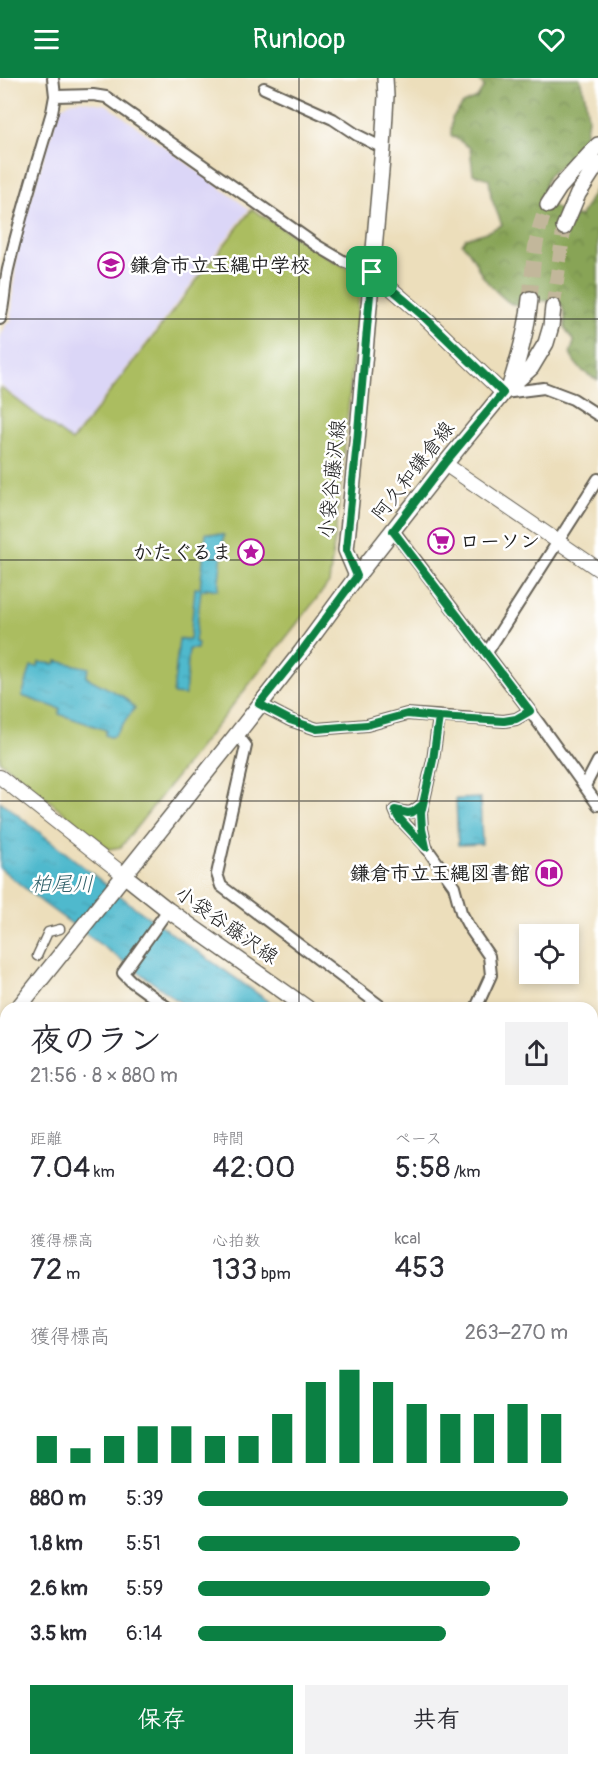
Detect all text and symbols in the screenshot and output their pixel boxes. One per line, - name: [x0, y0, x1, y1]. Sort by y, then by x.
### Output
- icon: menu: [30, 23, 63, 56]
- text: Runloop: [253, 23, 345, 56]
- icon: heart: [535, 23, 568, 56]
- pin: [346, 246, 397, 297]
- school or university icon: 鎌倉市立玉縄中学校: [96, 250, 126, 280]
- place label: 鎌倉市立玉縄中学校: [130, 253, 310, 278]
- icon: arrive: [355, 255, 388, 288]
- street label: 阿久和鎌倉線: [366, 416, 460, 526]
- street label: 小袋谷藤沢線: [313, 418, 351, 540]
- supermarket icon: ローソン: [426, 526, 456, 556]
- place label: ローソン: [460, 529, 540, 554]
- place icon: かたぐるま: [236, 537, 266, 567]
- place label: かたぐるま: [132, 540, 232, 565]
- library icon: 鎌倉市立玉縄図書館: [534, 858, 564, 888]
- place label: 鎌倉市立玉縄図書館: [350, 861, 530, 886]
- water label: 柏尾川: [31, 871, 94, 898]
- street label: 小袋谷藤沢線: [171, 880, 283, 970]
- map controls: [519, 924, 579, 984]
- button: locate: [519, 924, 579, 984]
- text: 夜のラン: [30, 1020, 162, 1061]
- button: share: [505, 1022, 568, 1085]
- text: 21:56 · 8 × 880 m: [30, 1063, 178, 1088]
- text: 距離: [30, 1129, 62, 1149]
- text: 時間: [212, 1129, 244, 1149]
- text: ペース: [395, 1129, 442, 1149]
- text: 7.04: [30, 1149, 90, 1186]
- text: 42:00: [212, 1149, 296, 1186]
- text: 5:58: [395, 1149, 450, 1186]
- text: km: [90, 1162, 115, 1182]
- text: /km: [450, 1162, 480, 1182]
- text: kcal: [395, 1229, 421, 1249]
- text: 獲得標高: [30, 1231, 94, 1251]
- text: 心拍数: [212, 1231, 260, 1251]
- text: 453: [395, 1249, 445, 1286]
- text: 72: [30, 1251, 63, 1288]
- text: 133: [212, 1251, 258, 1288]
- text: m: [63, 1264, 80, 1284]
- text: bpm: [258, 1264, 291, 1284]
- text: 263–270 m: [465, 1320, 568, 1345]
- text: 獲得標高: [30, 1324, 110, 1349]
- text: 880 m: [30, 1486, 86, 1511]
- text: 5:39: [126, 1486, 164, 1511]
- text: 1.8 km: [30, 1531, 83, 1556]
- text: 5:51: [126, 1531, 161, 1556]
- text: 2.6 km: [30, 1576, 88, 1601]
- text: 5:59: [126, 1576, 163, 1601]
- text: 3.5 km: [30, 1621, 87, 1646]
- text: 6:14: [126, 1621, 162, 1646]
- button: 保存: [30, 1685, 293, 1754]
- button: 共有: [305, 1685, 568, 1754]

